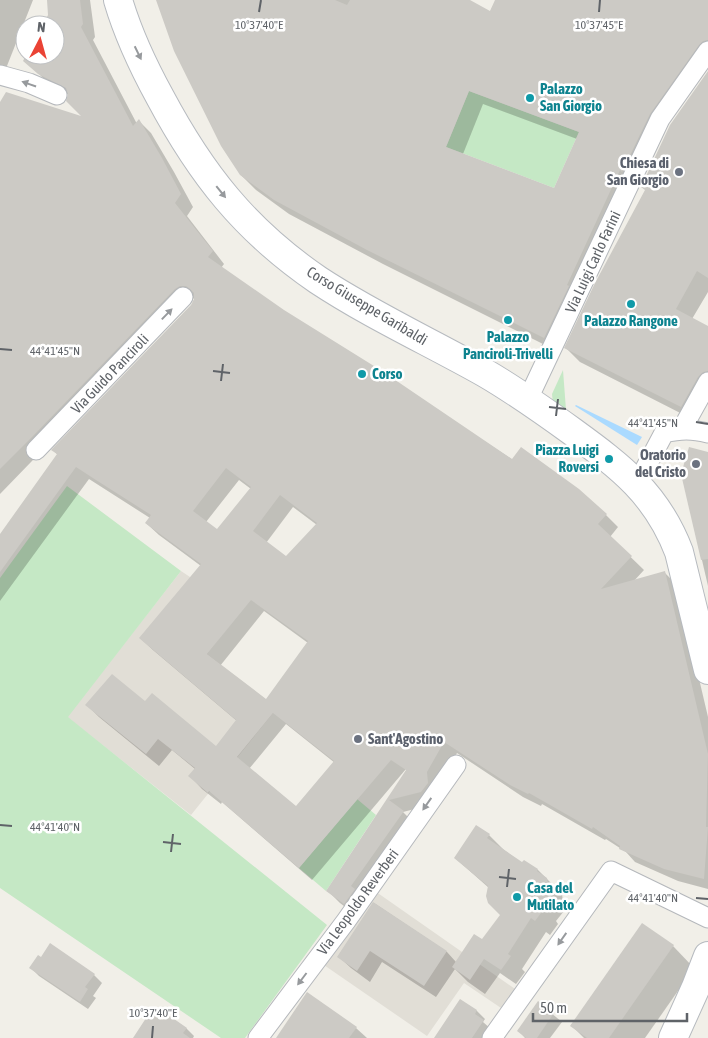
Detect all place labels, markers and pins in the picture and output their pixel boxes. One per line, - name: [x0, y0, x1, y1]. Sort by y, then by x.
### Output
- place label: Palazzo San Giorgio: [540, 80, 602, 114]
- marker: Palazzo San Giorgio: [524, 92, 536, 104]
- place label: Chiesa di San Giorgio: [607, 154, 669, 188]
- marker: Chiesa di San Giorgio: [673, 166, 685, 178]
- marker: Palazzo Rangone: [625, 298, 637, 310]
- place label: Palazzo Rangone: [584, 312, 678, 329]
- marker: Palazzo Panciroli-Trivelli: [502, 314, 514, 326]
- place label: Palazzo Panciroli-Trivelli: [463, 328, 553, 362]
- place label: Corso: [372, 365, 403, 382]
- marker: Corso: [356, 368, 368, 380]
- place label: Piazza Luigi Roversi: [535, 441, 599, 475]
- place label: Oratorio del Cristo: [635, 446, 686, 480]
- marker: Piazza Luigi Roversi: [603, 453, 615, 465]
- marker: Oratorio del Cristo: [690, 458, 702, 470]
- place label: Sant'Agostino: [368, 730, 443, 747]
- marker: Sant'Agostino: [352, 733, 364, 745]
- place label: Casa del Mutilato: [527, 879, 574, 913]
- marker: Casa del Mutilato: [511, 891, 523, 903]

